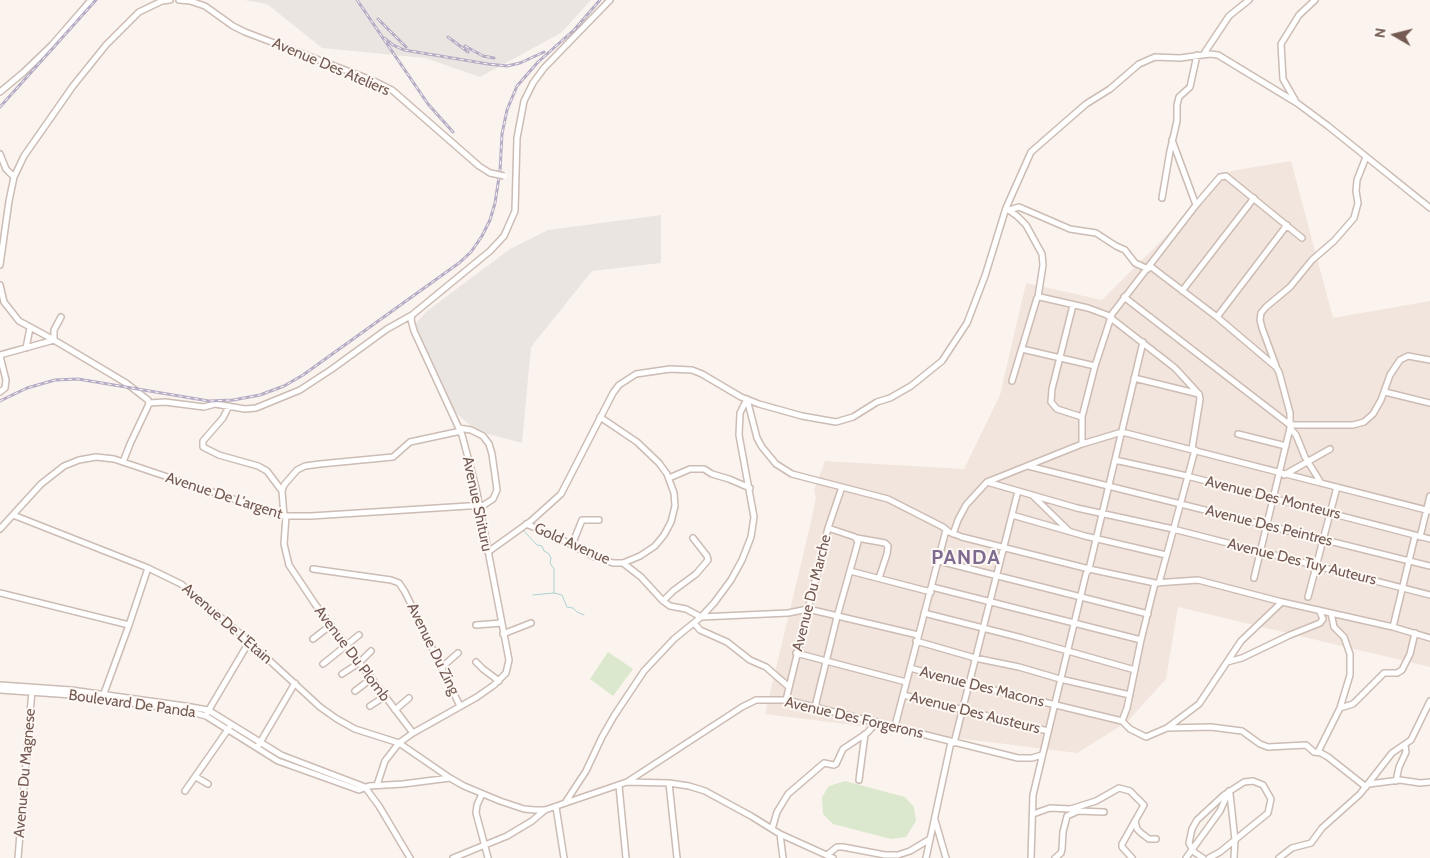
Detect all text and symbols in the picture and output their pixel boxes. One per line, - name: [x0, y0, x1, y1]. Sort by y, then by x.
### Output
- north arrow: [1370, 10, 1420, 60]
- text: N: [1371, 27, 1390, 39]
- street label: Avenue Des Ateliers: [270, 34, 392, 100]
- street label: Avenue Shituru: [458, 455, 496, 553]
- street label: Avenue De L'argent: [163, 469, 285, 523]
- street label: Avenue Des Monteurs: [1203, 472, 1343, 524]
- street label: Avenue Des Peintres: [1204, 502, 1334, 550]
- street label: Gold Avenue: [531, 519, 613, 569]
- street label: Avenue Du Marche: [789, 533, 835, 653]
- street label: Avenue Des Tuy Auteurs: [1226, 535, 1378, 589]
- district label: PANDA: [931, 546, 1001, 570]
- street label: Avenue De L'Etain: [178, 580, 276, 668]
- street label: Avenue Du Zing: [403, 600, 463, 698]
- street label: Avenue Du Plomb: [310, 603, 394, 705]
- street label: Avenue Des Macons: [918, 663, 1046, 711]
- street label: Boulevard De Panda: [67, 686, 197, 722]
- street label: Avenue Des Austeurs: [908, 688, 1042, 738]
- street label: Avenue Des Forgerons: [783, 693, 925, 743]
- street label: Avenue Du Magnese: [10, 708, 40, 838]

